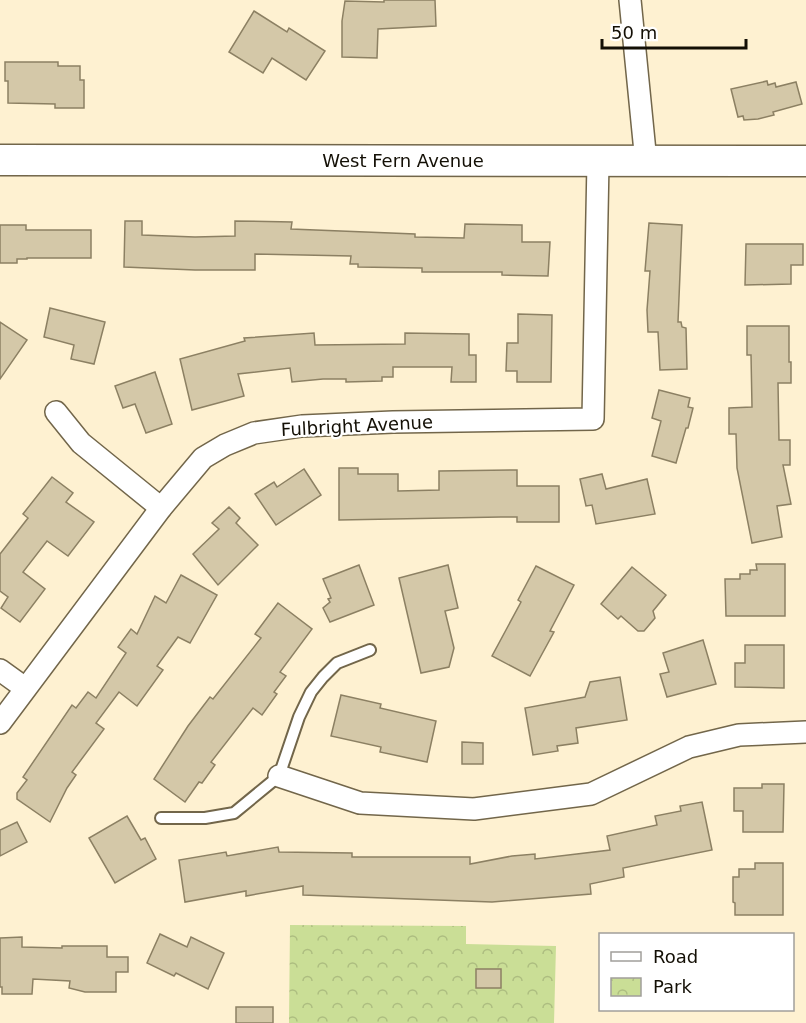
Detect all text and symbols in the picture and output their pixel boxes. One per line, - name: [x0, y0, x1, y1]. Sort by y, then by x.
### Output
- scale bar: [602, 12, 746, 50]
- text: 50 m: [611, 22, 657, 43]
- street label: West Fern Avenue: [322, 150, 484, 171]
- street label: Fulbright Avenue: [280, 411, 433, 440]
- legend: [599, 933, 794, 1011]
- text: Road: [653, 946, 698, 967]
- text: Park: [653, 976, 692, 997]

